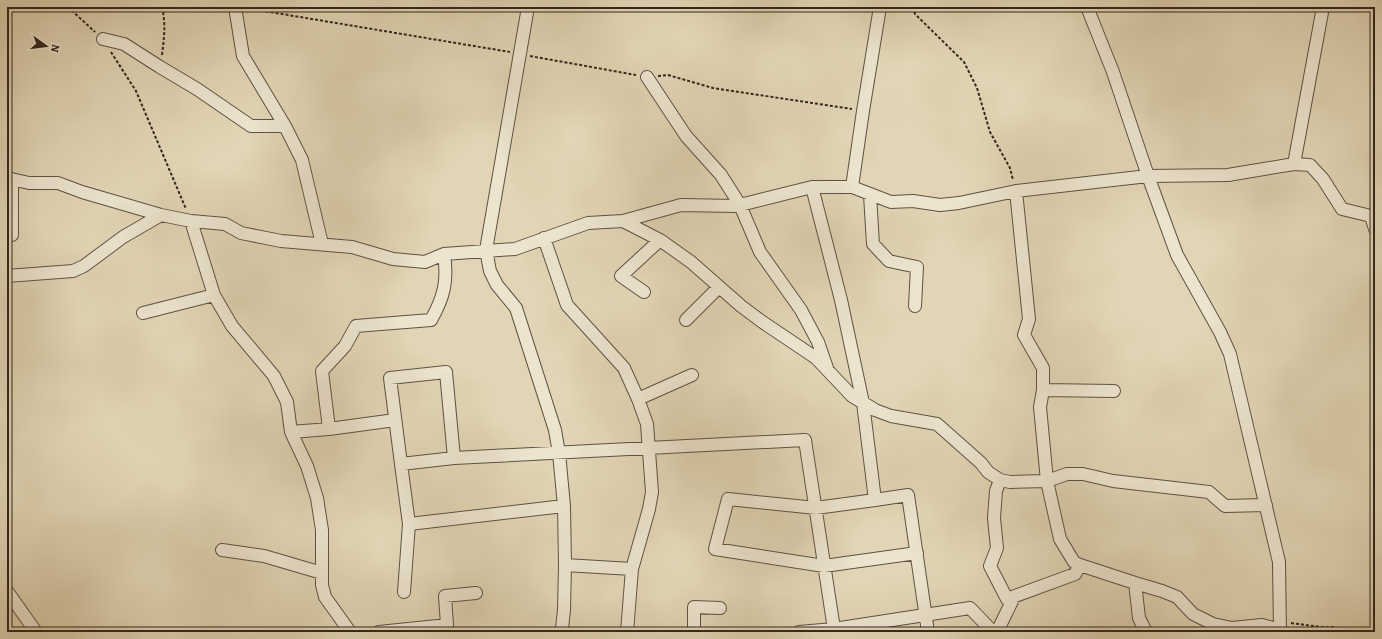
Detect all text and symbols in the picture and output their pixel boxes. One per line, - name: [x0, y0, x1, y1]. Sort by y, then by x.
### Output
- north arrow: [26, 26, 66, 66]
- text: N: [47, 43, 63, 54]

